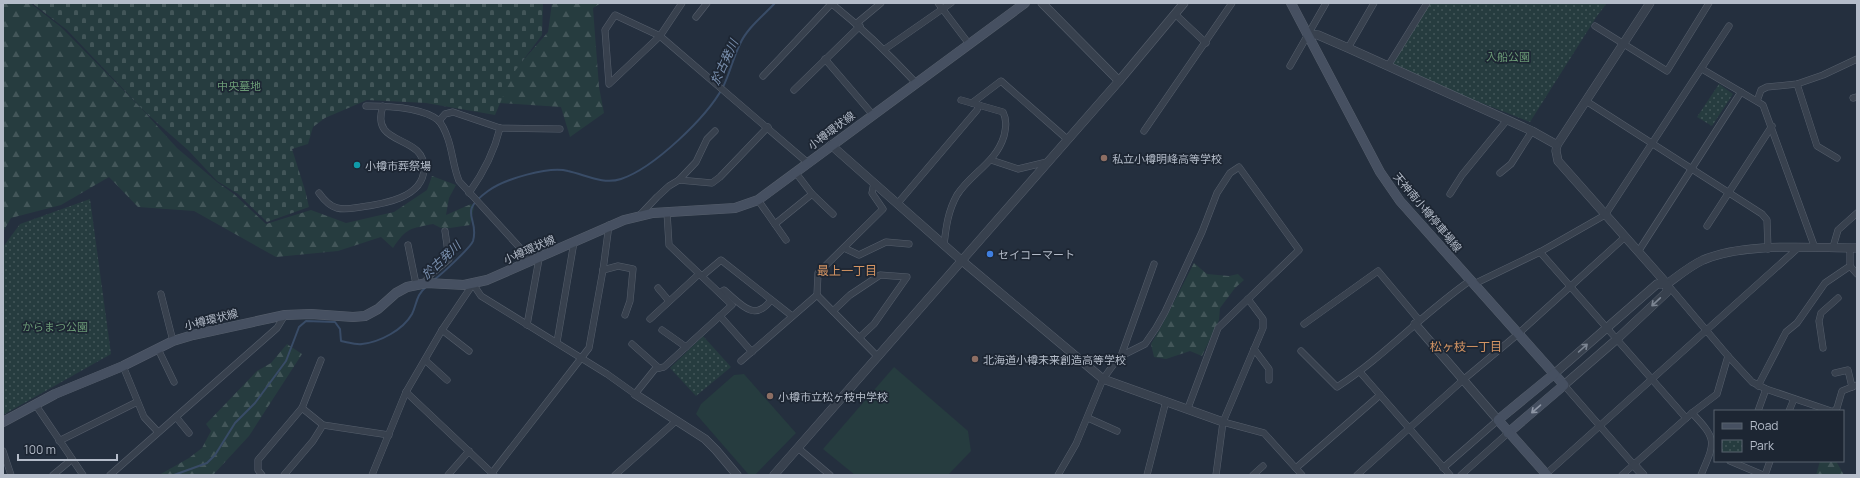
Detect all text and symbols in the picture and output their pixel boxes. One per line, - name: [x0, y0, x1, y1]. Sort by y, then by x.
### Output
- water label: 於古発川: [706, 35, 743, 87]
- park label: 入船公園: [1486, 49, 1530, 64]
- park label: 中央墓地: [217, 78, 261, 93]
- street label: 小樽環状線: [805, 107, 857, 153]
- place label: 私立小樽明峰高等学校: [1112, 151, 1222, 166]
- marker: 私立小樽明峰高等学校: [1099, 153, 1109, 163]
- place label: 小樽市葬祭場: [365, 158, 431, 173]
- marker: 小樽市葬祭場: [352, 160, 362, 170]
- street label: 天神南小樽停車場線: [1390, 169, 1466, 255]
- street label: 小樽環状線: [501, 231, 557, 267]
- water label: 於古発川: [418, 236, 466, 283]
- place label: セイコーマート: [998, 247, 1075, 262]
- marker: セイコーマート: [985, 249, 995, 259]
- district label: 最上一丁目: [817, 262, 877, 279]
- one-way arrow: [1651, 297, 1662, 306]
- street label: 小樽環状線: [183, 305, 239, 333]
- park label: からまつ公園: [22, 319, 88, 334]
- district label: 松ヶ枝一丁目: [1430, 338, 1502, 355]
- one-way arrow: [1577, 343, 1588, 352]
- place label: 北海道小樽未来創造高等学校: [983, 352, 1126, 367]
- marker: 北海道小樽未来創造高等学校: [970, 354, 980, 364]
- place label: 小樽市立松ヶ枝中学校: [778, 389, 888, 404]
- marker: 小樽市立松ヶ枝中学校: [765, 391, 775, 401]
- one-way arrow: [1531, 405, 1541, 414]
- legend: [1714, 410, 1844, 462]
- text: Road: [1750, 417, 1778, 434]
- scale bar: [18, 436, 117, 462]
- text: Park: [1750, 437, 1775, 454]
- text: 100 m: [24, 441, 56, 458]

